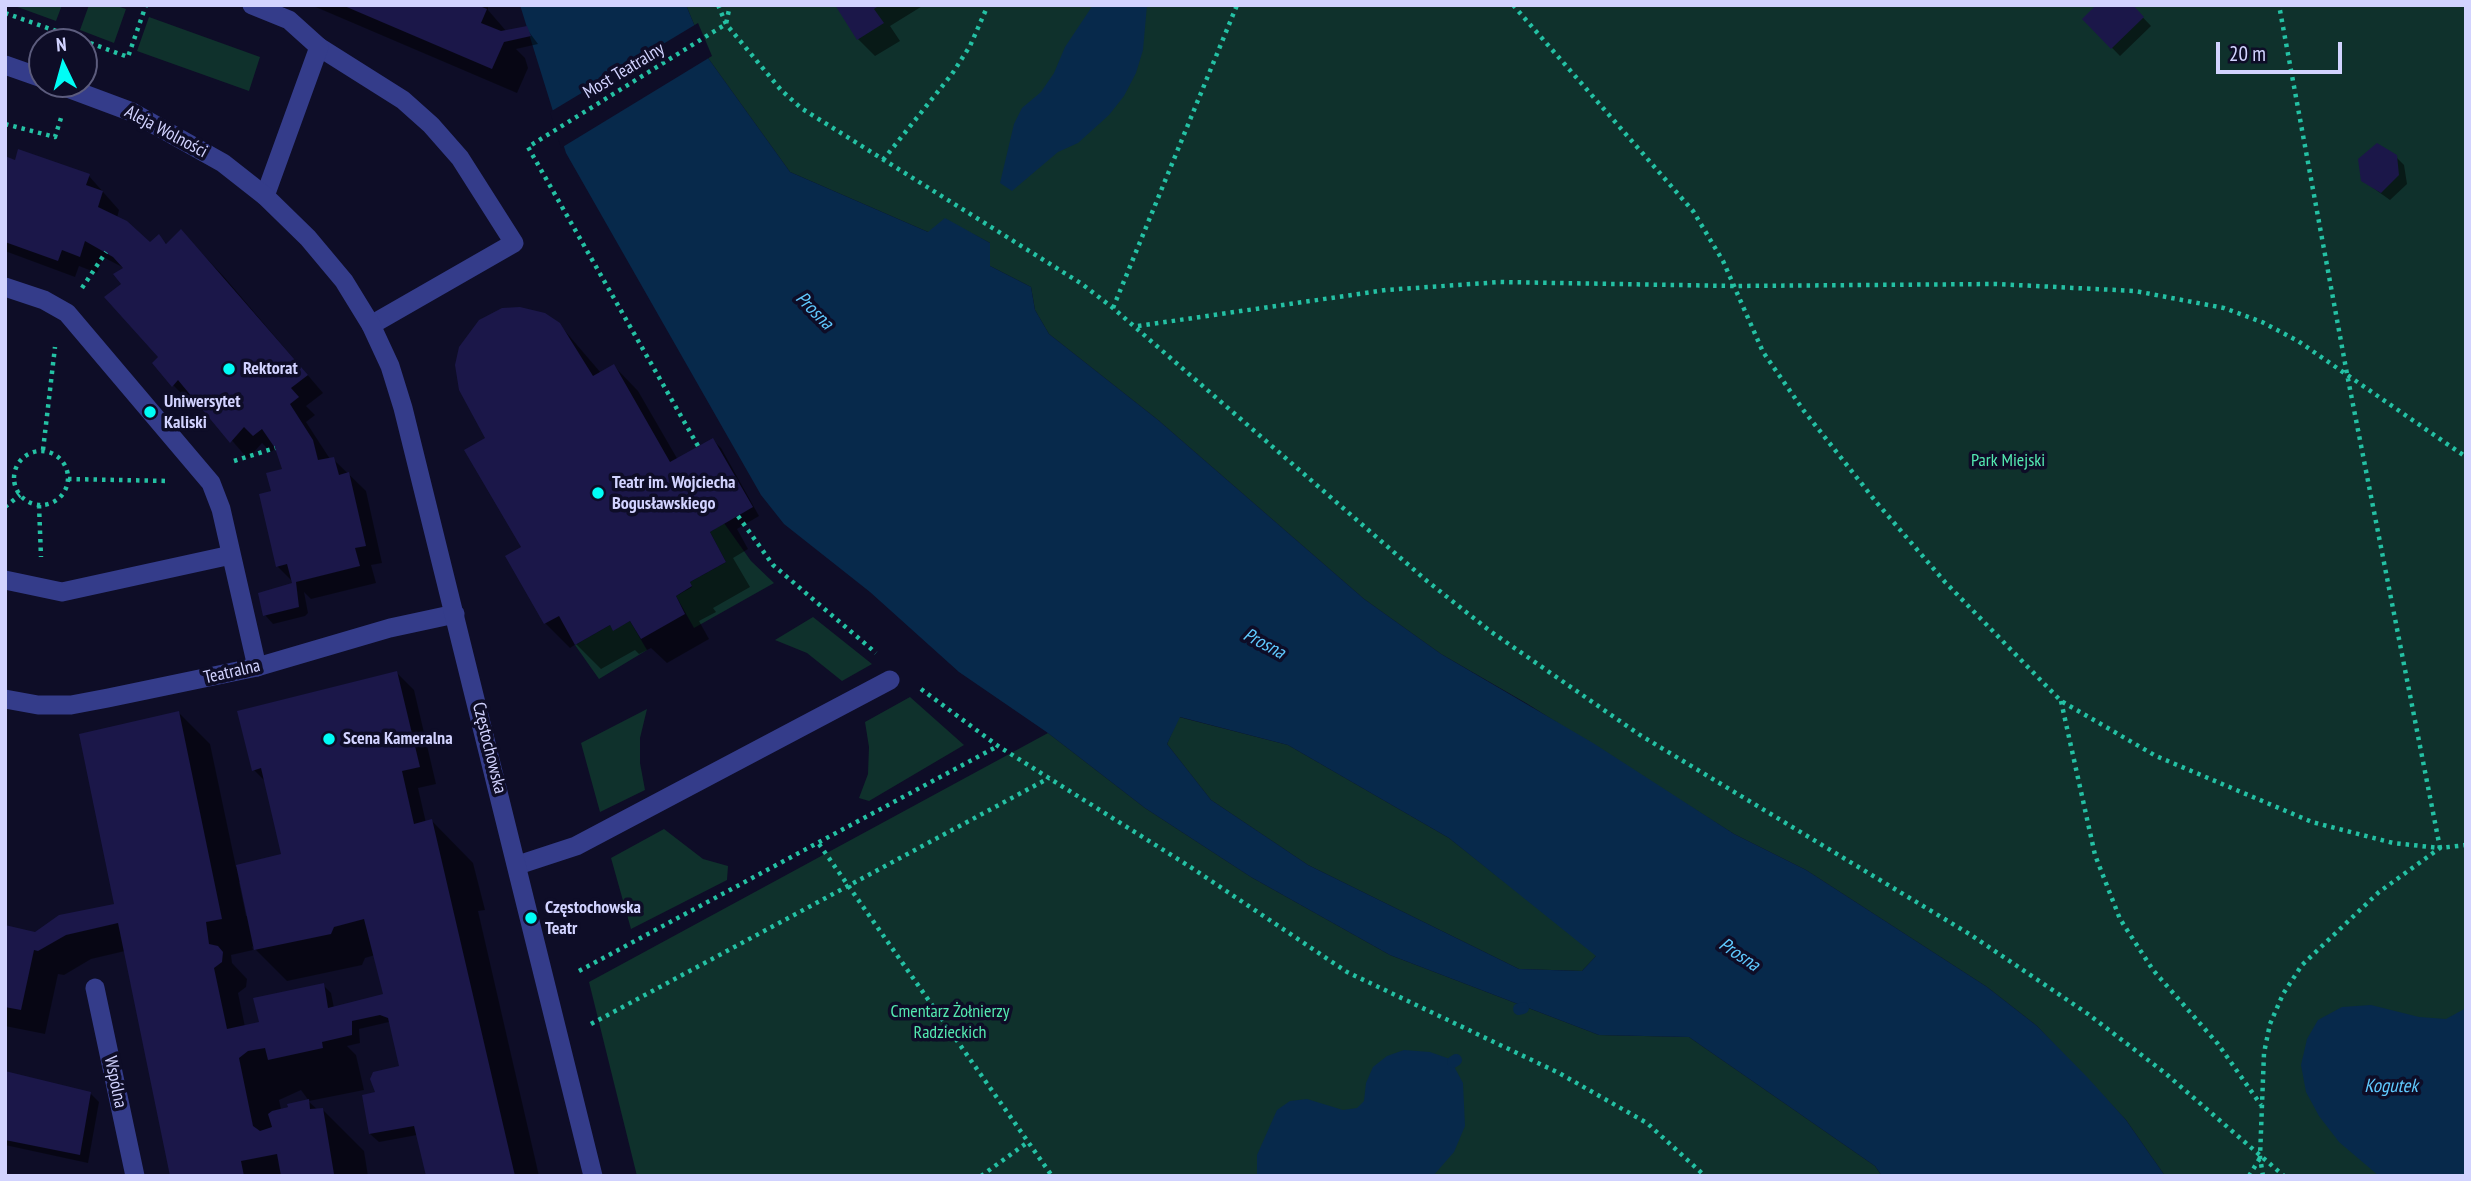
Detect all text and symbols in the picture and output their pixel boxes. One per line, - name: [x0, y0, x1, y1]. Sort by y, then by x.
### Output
- north arrow: [28, 28, 98, 98]
- scale bar: [2219, 28, 2345, 72]
- text: N: [55, 32, 67, 56]
- street label: Most Teatralny: [579, 38, 669, 104]
- text: 20 m: [2229, 40, 2266, 67]
- street label: Aleja Wolności: [121, 101, 211, 163]
- water label: Prosna: [790, 287, 838, 335]
- place label: Rektorat: [243, 358, 298, 380]
- marker: Rektorat: [221, 361, 237, 377]
- place label: Uniwersytet Kaliski: [164, 391, 240, 434]
- marker: Uniwersytet Kaliski: [142, 404, 158, 420]
- park label: Park Miejski: [1971, 450, 2045, 472]
- place label: Teatr im. Wojciecha Bogusławskiego: [612, 472, 735, 514]
- marker: Teatr im. Wojciecha Bogusławskiego: [590, 485, 606, 501]
- water label: Prosna: [1239, 624, 1289, 664]
- street label: Teatralna: [202, 655, 262, 689]
- street label: Częstochowska: [467, 700, 511, 796]
- place label: Scena Kameralna: [343, 728, 453, 750]
- marker: Scena Kameralna: [321, 731, 337, 747]
- place label: Częstochowska Teatr: [545, 897, 641, 940]
- marker: Częstochowska Teatr: [523, 910, 539, 926]
- water label: Prosna: [1714, 933, 1764, 977]
- park label: Cmentarz Żołnierzy Radzieckich: [891, 1001, 1009, 1044]
- street label: Wspólna: [99, 1054, 131, 1110]
- water label: Kogutek: [2364, 1076, 2418, 1098]

